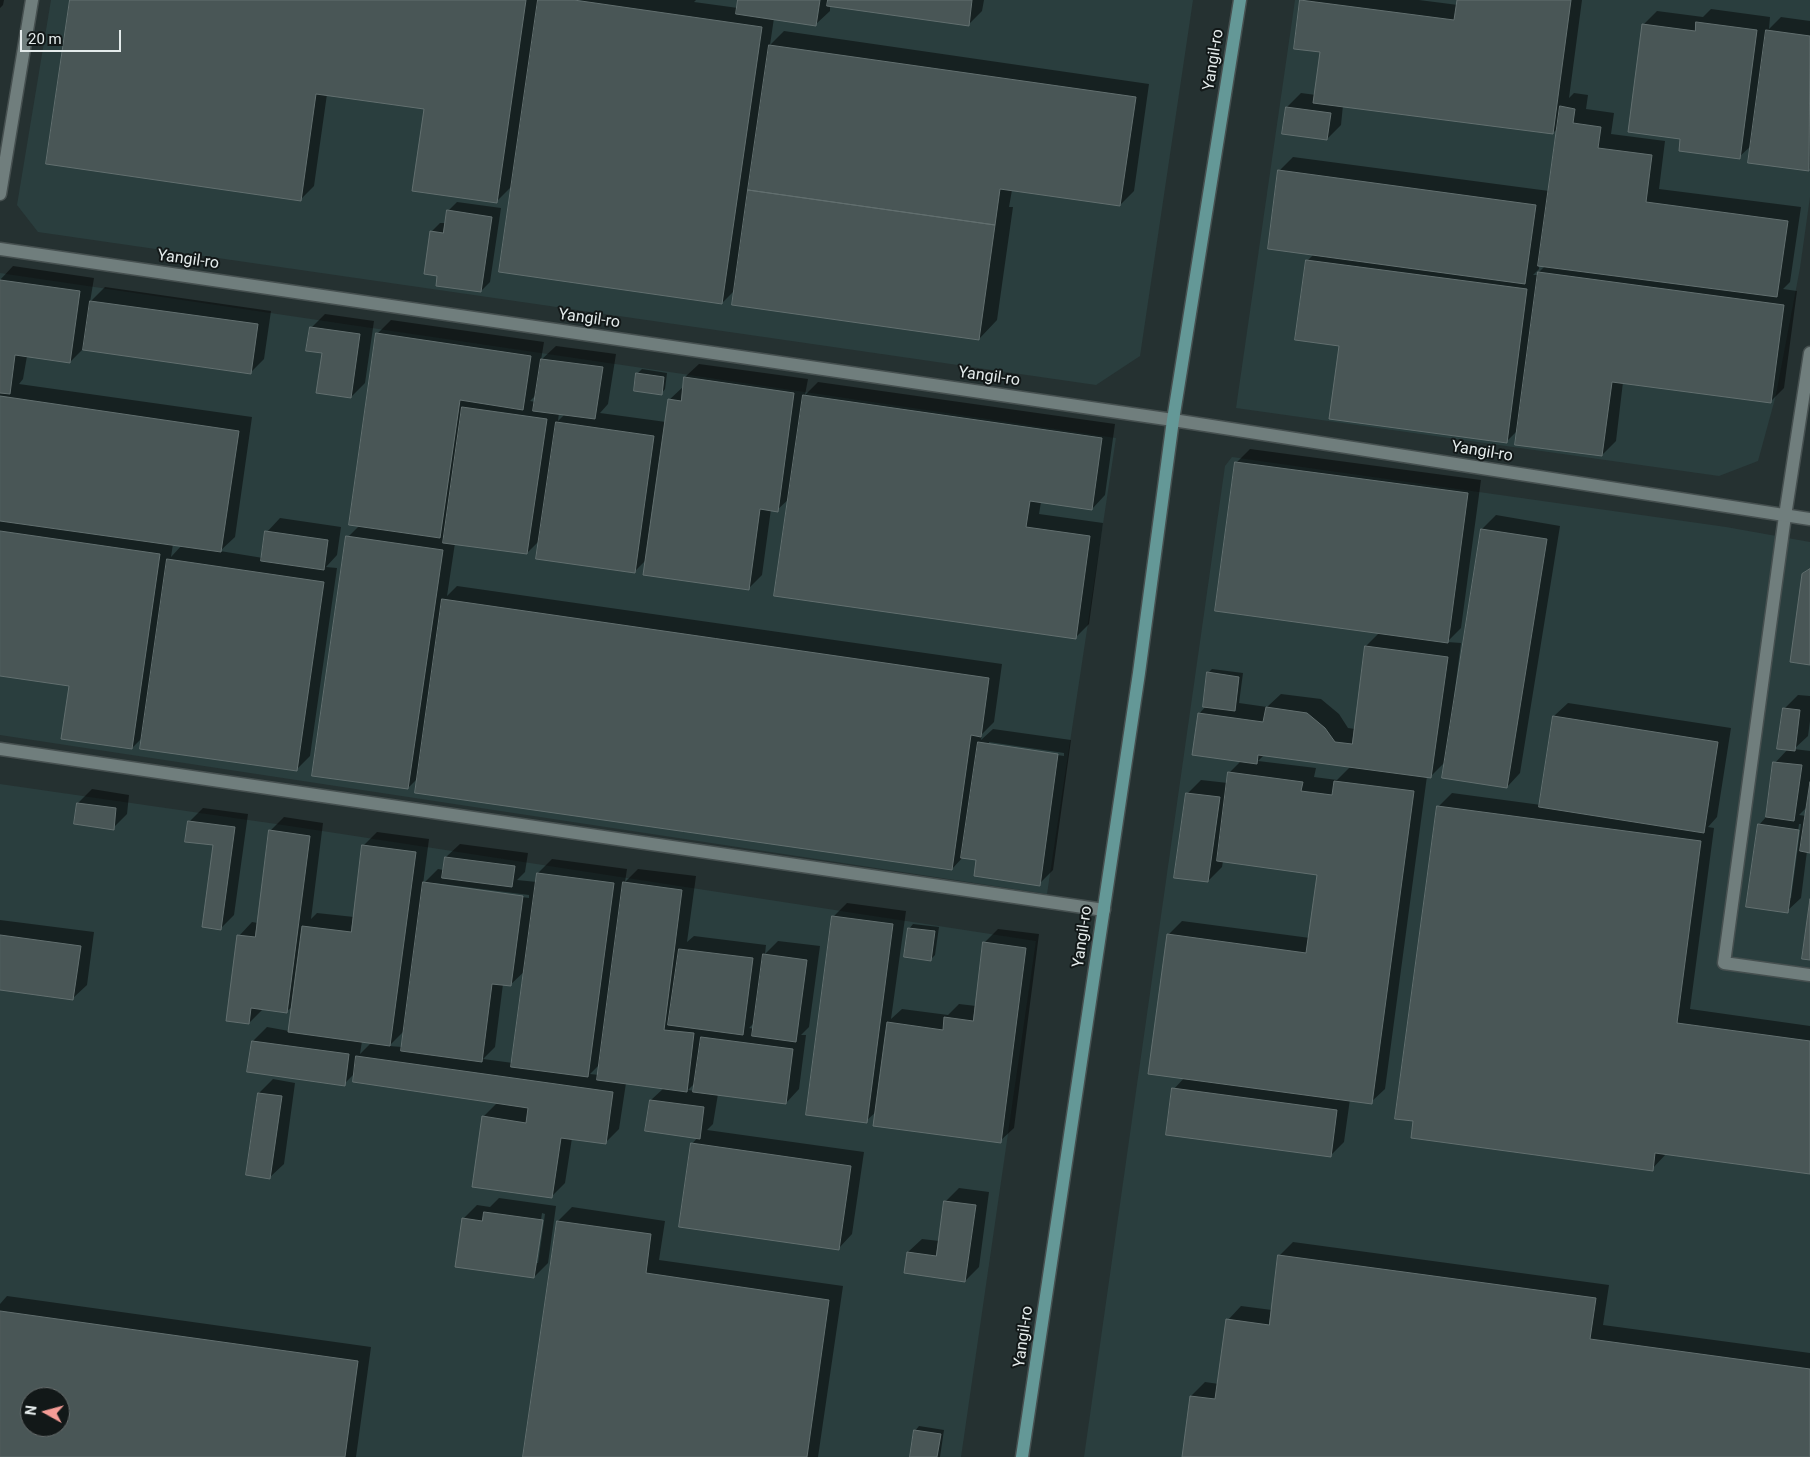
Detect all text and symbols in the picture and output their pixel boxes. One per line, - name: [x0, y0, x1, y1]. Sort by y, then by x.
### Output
- scale bar: [22, 20, 124, 52]
- street label: Yangil-ro: [1200, 28, 1228, 92]
- text: 20 m: [28, 30, 62, 48]
- street label: Yangil-ro: [156, 246, 220, 274]
- street label: Yangil-ro: [557, 305, 621, 333]
- street label: Yangil-ro: [957, 363, 1021, 391]
- street label: Yangil-ro: [1450, 438, 1514, 466]
- street label: Yangil-ro: [1069, 905, 1097, 969]
- street label: Yangil-ro: [1010, 1305, 1038, 1369]
- north arrow: [20, 1387, 70, 1437]
- text: N: [23, 1404, 40, 1416]

